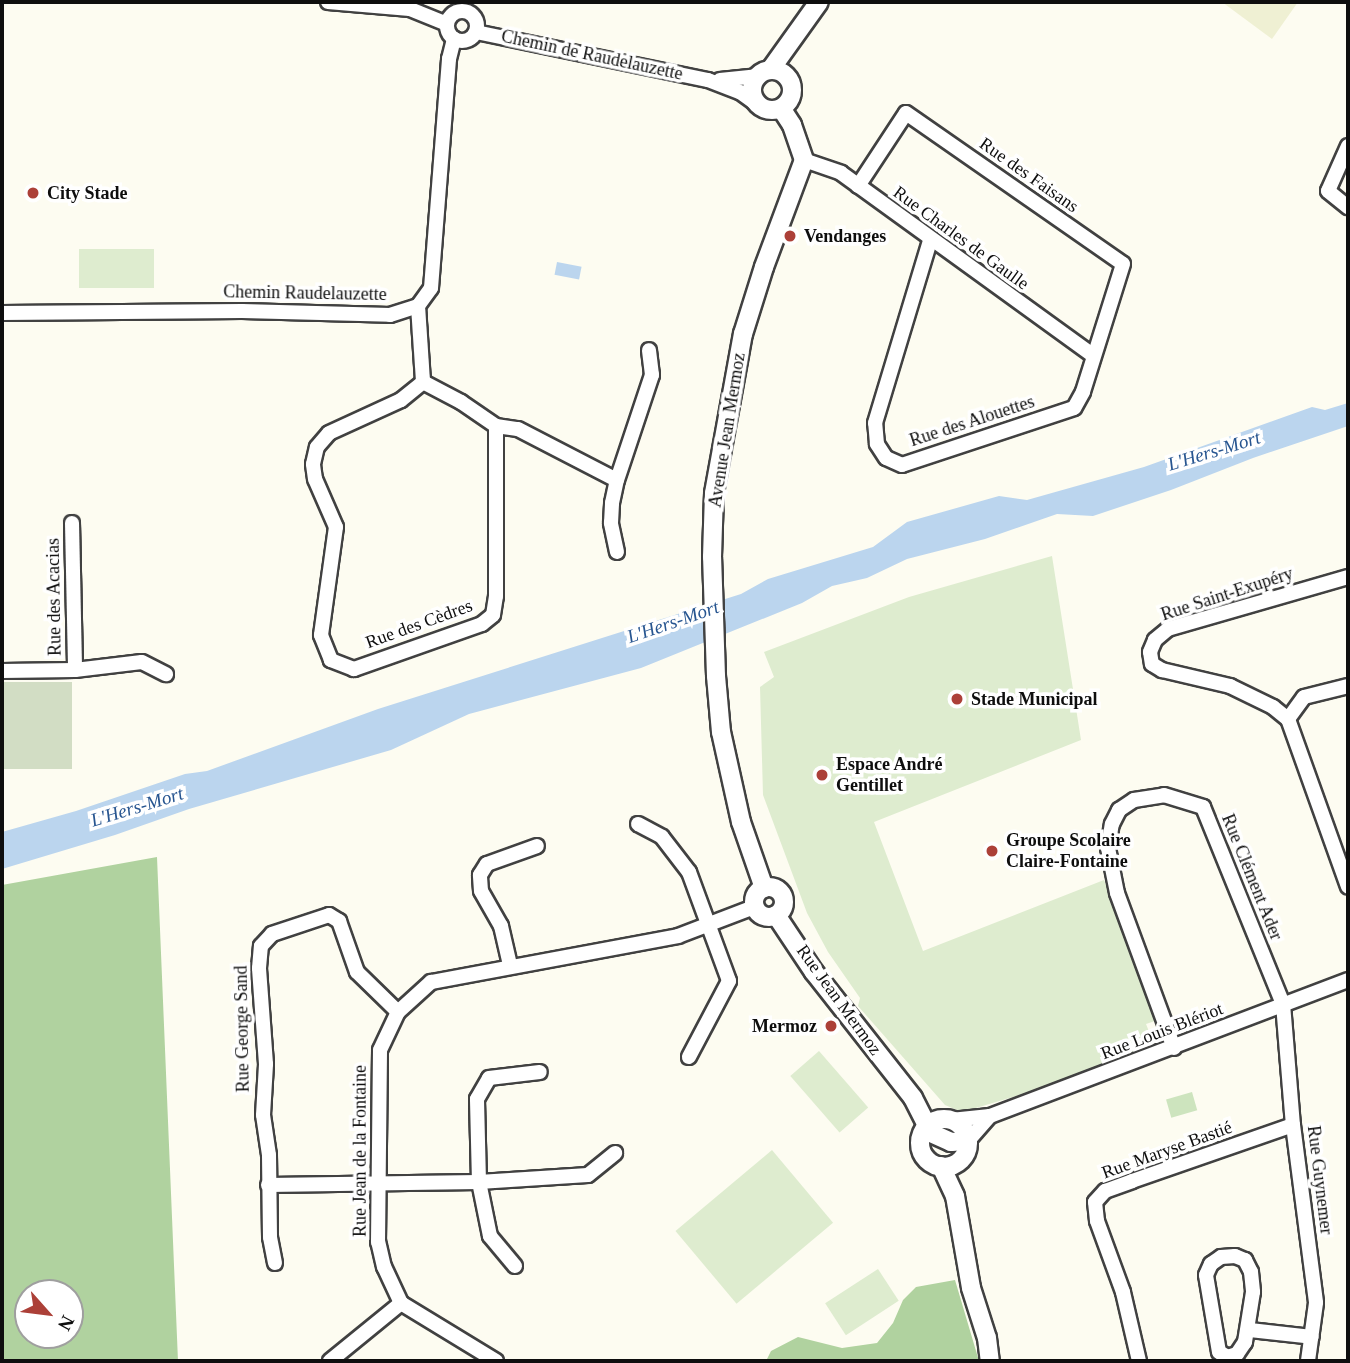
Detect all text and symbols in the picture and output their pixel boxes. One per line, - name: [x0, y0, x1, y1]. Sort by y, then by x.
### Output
- street label: Chemin de Raudelauzette: [499, 25, 685, 85]
- street label: Rue des Faisans: [975, 133, 1083, 217]
- place label: City Stade: [47, 182, 127, 204]
- street label: Rue Charles de Gaulle: [889, 182, 1033, 294]
- marker: City Stade: [25, 185, 41, 201]
- place label: Vendanges: [804, 225, 886, 247]
- marker: Vendanges: [782, 228, 798, 244]
- street label: Chemin Raudelauzette: [223, 281, 387, 305]
- street label: Avenue Jean Mermoz: [704, 351, 750, 509]
- street label: Rue des Alouettes: [906, 390, 1038, 452]
- water label: L'Hers-Mort: [1165, 426, 1263, 476]
- street label: Rue des Acacias: [42, 537, 66, 657]
- street label: Rue Saint-Exupéry: [1158, 562, 1296, 626]
- street label: Rue des Cèdres: [363, 595, 475, 653]
- water label: L'Hers-Mort: [624, 596, 722, 648]
- place label: Stade Municipal: [971, 688, 1098, 710]
- marker: Stade Municipal: [949, 691, 965, 707]
- place label: Espace André Gentillet: [836, 754, 943, 796]
- marker: Espace André Gentillet: [814, 767, 830, 783]
- water label: L'Hers-Mort: [88, 782, 186, 832]
- street label: Rue Clément Ader: [1217, 810, 1287, 944]
- place label: Groupe Scolaire Claire-Fontaine: [1006, 830, 1131, 872]
- marker: Groupe Scolaire Claire-Fontaine: [984, 843, 1000, 859]
- street label: Rue Jean Mermoz: [792, 941, 886, 1059]
- street label: Rue George Sand: [230, 966, 254, 1092]
- street label: Rue Louis Blériot: [1098, 998, 1226, 1064]
- place label: Mermoz: [752, 1015, 817, 1037]
- marker: Mermoz: [823, 1018, 839, 1034]
- street label: Rue Jean de la Fontaine: [349, 1065, 371, 1237]
- street label: Rue Maryse Bastié: [1099, 1116, 1235, 1184]
- street label: Rue Guynemer: [1303, 1124, 1337, 1236]
- north arrow: [14, 1279, 84, 1349]
- text: N: [54, 1312, 79, 1334]

